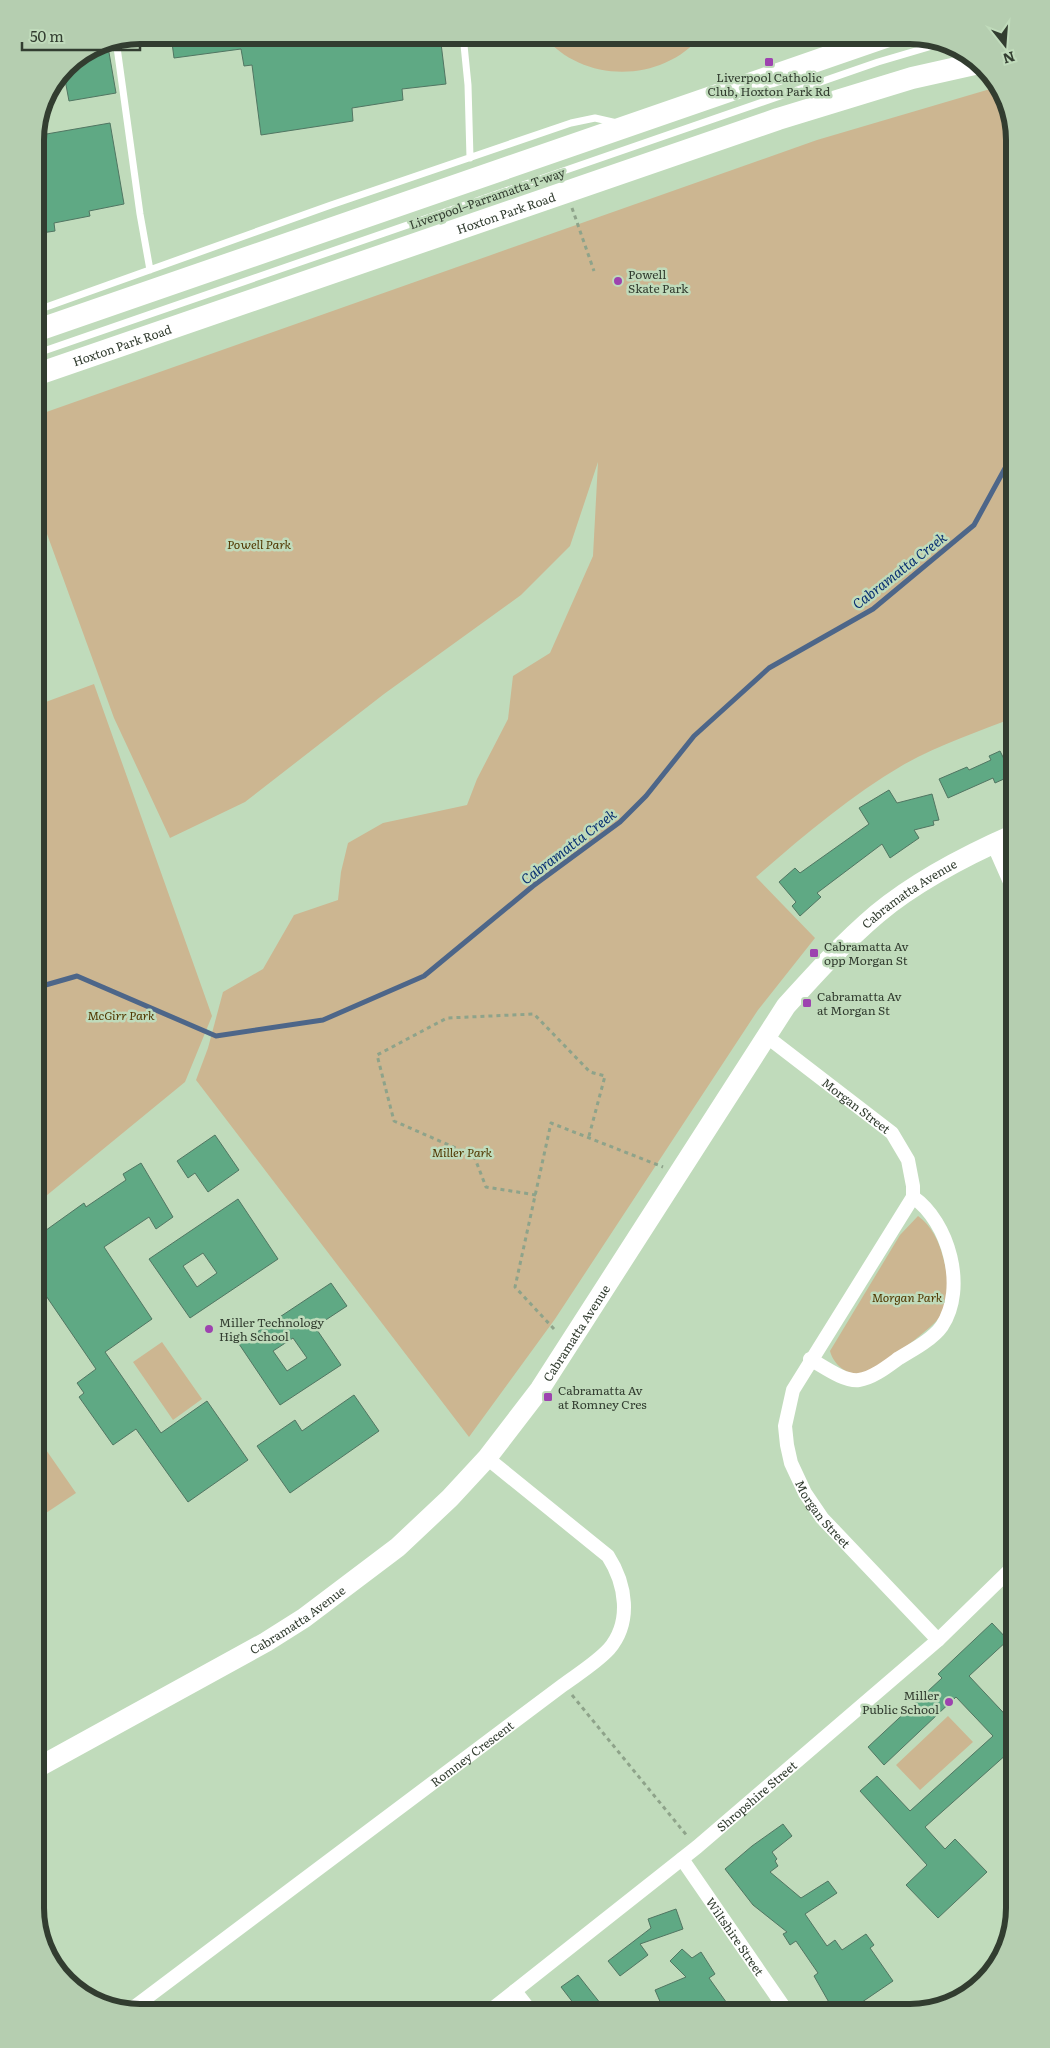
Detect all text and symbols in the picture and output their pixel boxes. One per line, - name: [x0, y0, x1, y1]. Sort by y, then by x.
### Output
- scale bar: [22, 20, 140, 52]
- north arrow: [980, 20, 1030, 70]
- text: 50 m: [30, 24, 64, 47]
- text: N: [1000, 47, 1018, 70]
- marker: Liverpool Catholic Club, Hoxton Park Rd: [763, 56, 775, 68]
- place label: Liverpool Catholic Club, Hoxton Park Rd: [708, 68, 831, 100]
- street label: Liverpool–Parramatta T-way: [407, 163, 567, 233]
- street label: Hoxton Park Road: [454, 187, 558, 238]
- place label: Powell Skate Park: [628, 265, 689, 297]
- marker: Powell Skate Park: [612, 275, 624, 287]
- street label: Hoxton Park Road: [70, 319, 174, 370]
- water label: Cabramatta Creek: [848, 527, 951, 613]
- park label: Powell Park: [227, 535, 291, 553]
- water label: Cabramatta Creek: [516, 803, 620, 889]
- street label: Cabramatta Avenue: [857, 855, 960, 933]
- place label: Cabramatta Av opp Morgan St: [824, 937, 909, 969]
- marker: Cabramatta Av opp Morgan St: [808, 947, 820, 959]
- place label: Cabramatta Av at Morgan St: [817, 987, 902, 1019]
- marker: Cabramatta Av at Morgan St: [801, 997, 813, 1009]
- park label: McGirr Park: [87, 1006, 155, 1024]
- street label: Morgan Street: [818, 1073, 894, 1138]
- park label: Miller Park: [432, 1143, 493, 1161]
- street label: Cabramatta Avenue: [538, 1281, 614, 1385]
- park label: Morgan Park: [872, 1288, 943, 1306]
- place label: Miller Technology High School: [219, 1313, 324, 1345]
- marker: Miller Technology High School: [203, 1323, 215, 1335]
- place label: Cabramatta Av at Romney Cres: [558, 1381, 647, 1413]
- marker: Cabramatta Av at Romney Cres: [542, 1391, 554, 1403]
- street label: Morgan Street: [791, 1477, 855, 1552]
- street label: Cabramatta Avenue: [246, 1581, 349, 1658]
- place label: Miller Public School: [862, 1686, 939, 1718]
- marker: Miller Public School: [943, 1696, 955, 1708]
- street label: Romney Crescent: [427, 1716, 518, 1791]
- street label: Shropshire Street: [712, 1756, 801, 1836]
- street label: Wiltshire Street: [702, 1894, 769, 1979]

